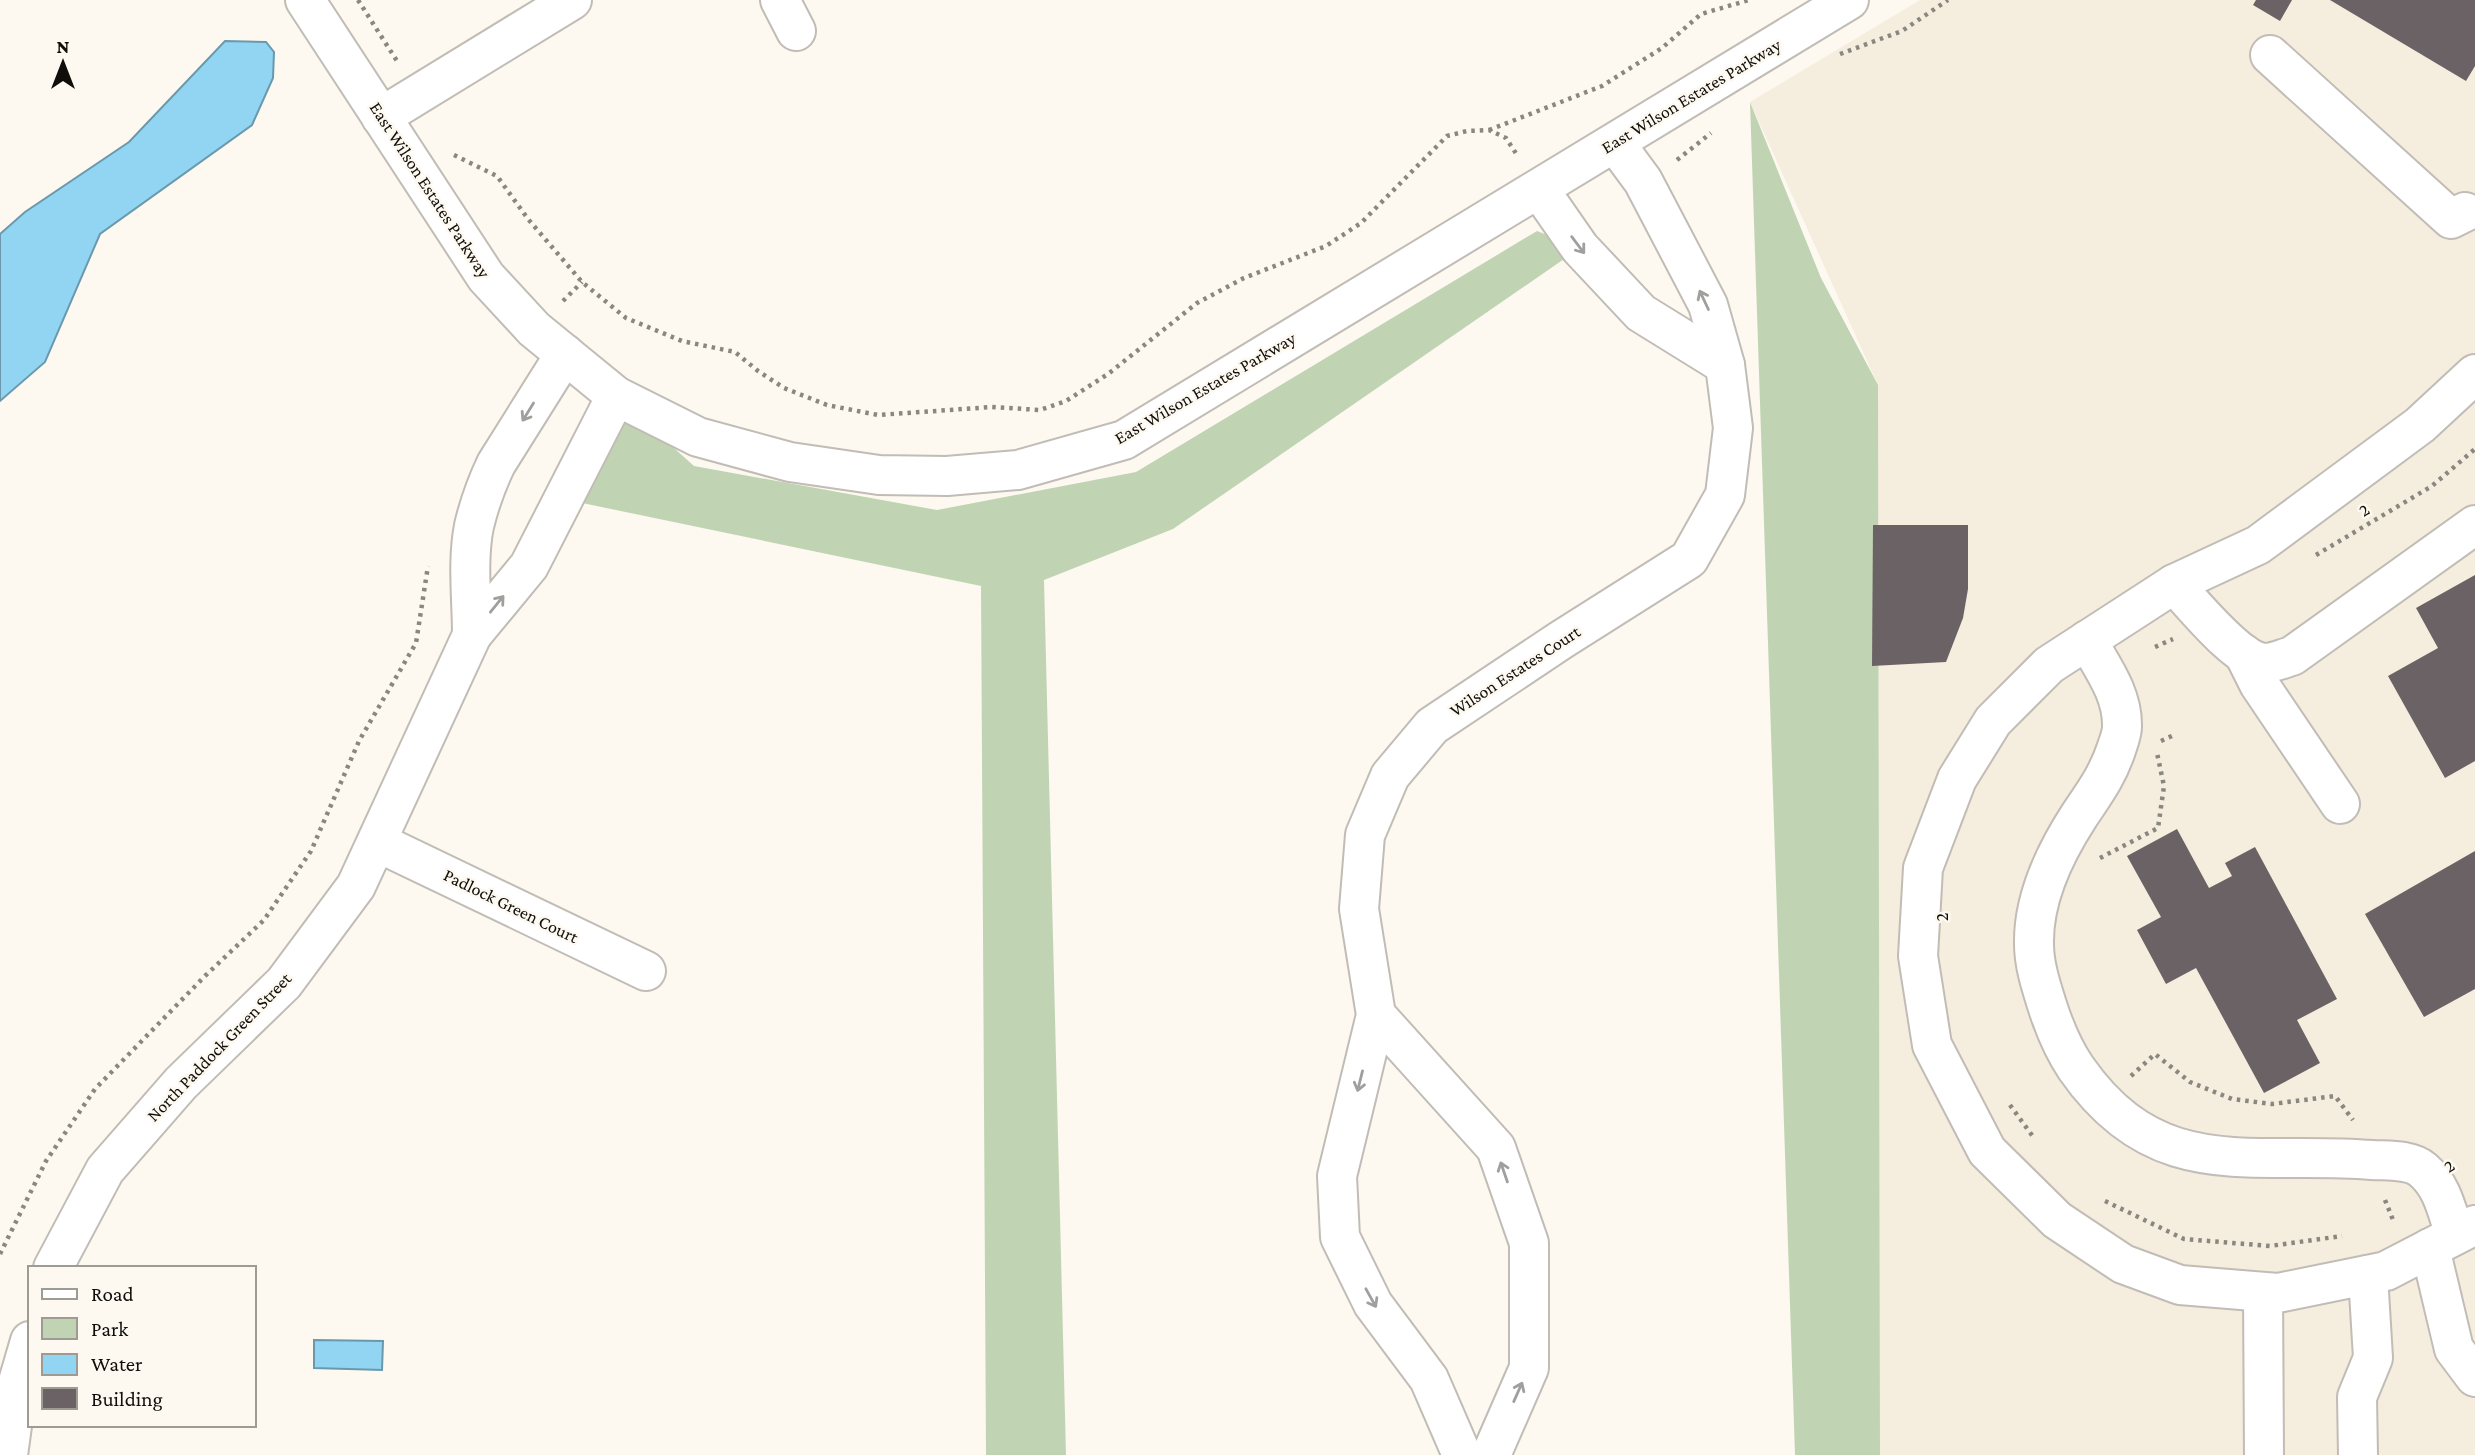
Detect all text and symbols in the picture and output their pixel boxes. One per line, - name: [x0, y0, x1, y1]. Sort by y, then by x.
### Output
- north arrow: [28, 28, 98, 98]
- street label: East Wilson Estates Parkway: [1598, 34, 1785, 158]
- text: N: [57, 36, 70, 57]
- street label: East Wilson Estates Parkway: [366, 98, 495, 282]
- one-way arrow: [1571, 235, 1586, 253]
- one-way arrow: [1697, 290, 1710, 311]
- street label: East Wilson Estates Parkway: [1111, 328, 1300, 448]
- one-way arrow: [521, 402, 535, 422]
- street label: 2: [2355, 499, 2373, 521]
- one-way arrow: [490, 596, 505, 614]
- street label: Wilson Estates Court: [1446, 621, 1585, 721]
- street label: Padlock Green Court: [440, 865, 582, 948]
- street label: 2: [1932, 913, 1952, 921]
- street label: North Paddock Green Street: [143, 968, 296, 1125]
- one-way arrow: [1353, 1069, 1366, 1092]
- street label: 2: [2440, 1155, 2458, 1177]
- one-way arrow: [1497, 1161, 1509, 1183]
- legend: [28, 1266, 256, 1427]
- text: Road: [91, 1282, 134, 1306]
- one-way arrow: [1364, 1288, 1378, 1308]
- text: Park: [91, 1317, 128, 1341]
- text: Water: [91, 1352, 143, 1376]
- one-way arrow: [1513, 1382, 1526, 1404]
- text: Building: [91, 1387, 163, 1411]

